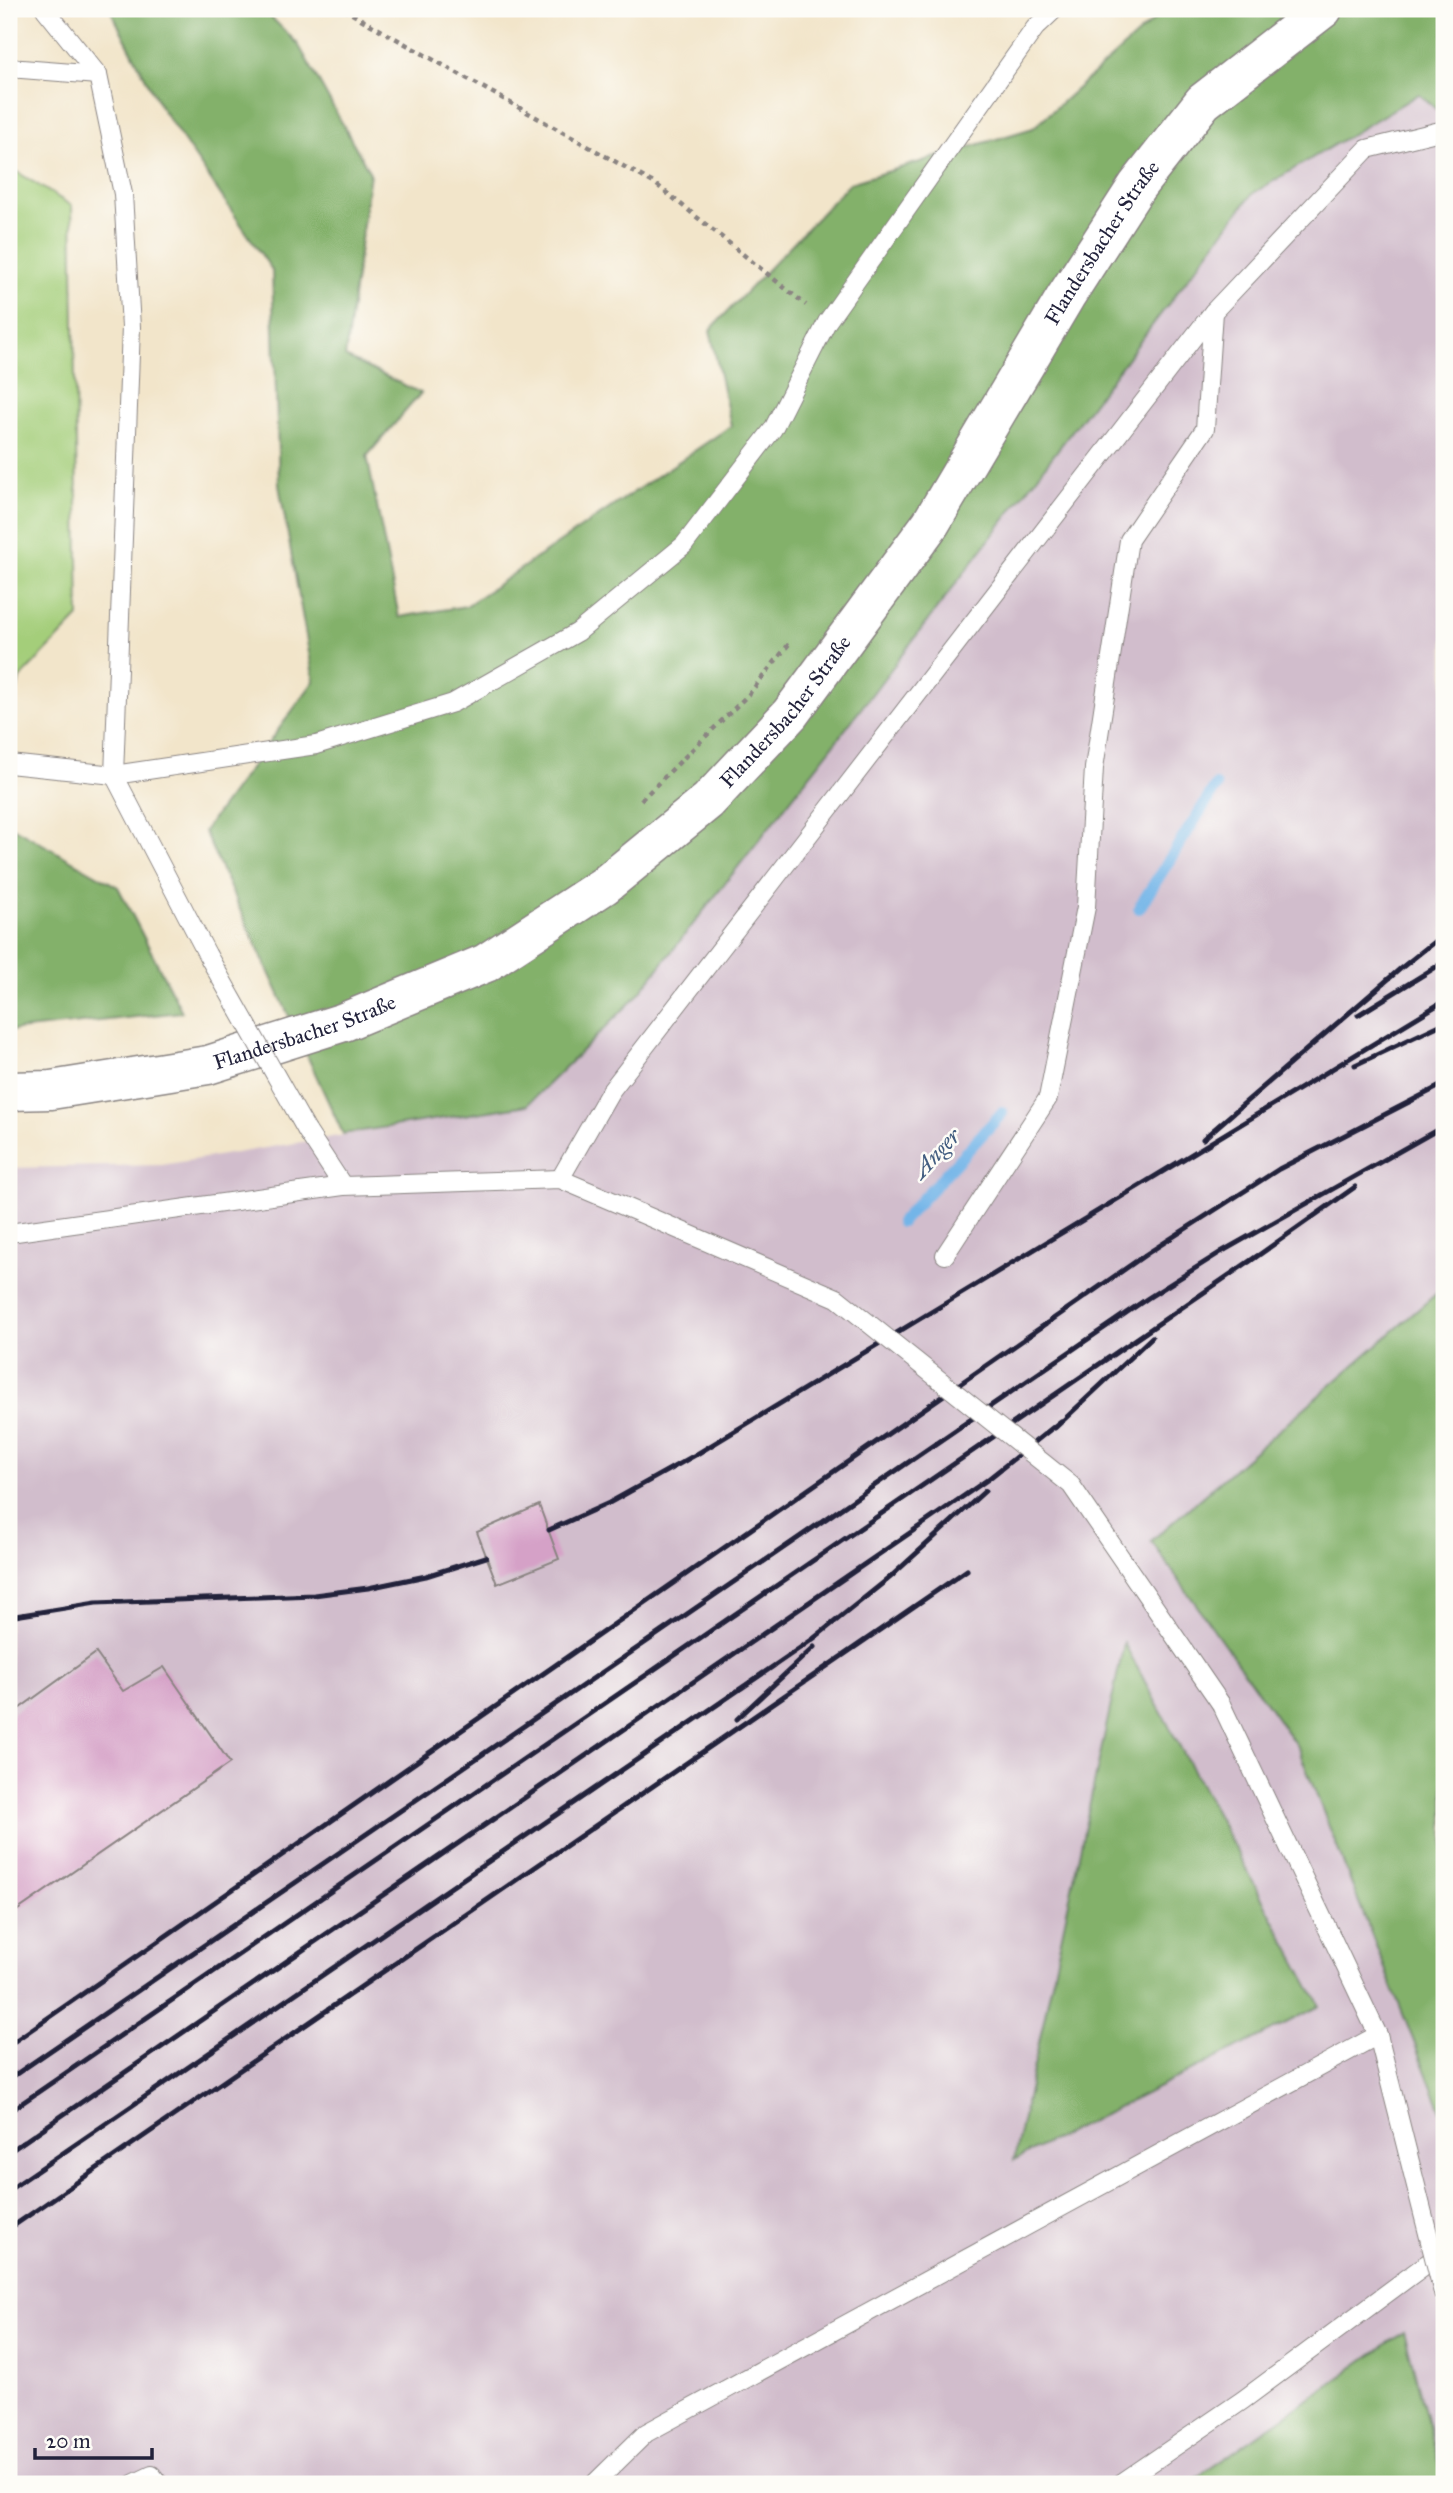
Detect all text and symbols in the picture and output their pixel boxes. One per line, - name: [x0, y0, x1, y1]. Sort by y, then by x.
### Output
- street label: Flandersbacher Straße: [1039, 155, 1165, 329]
- street label: Flandersbacher Straße: [714, 630, 857, 793]
- street label: Flandersbacher Straße: [210, 989, 400, 1075]
- water label: Anger: [905, 1121, 967, 1185]
- scale bar: [35, 2416, 152, 2460]
- text: 20 m: [46, 2428, 91, 2454]

